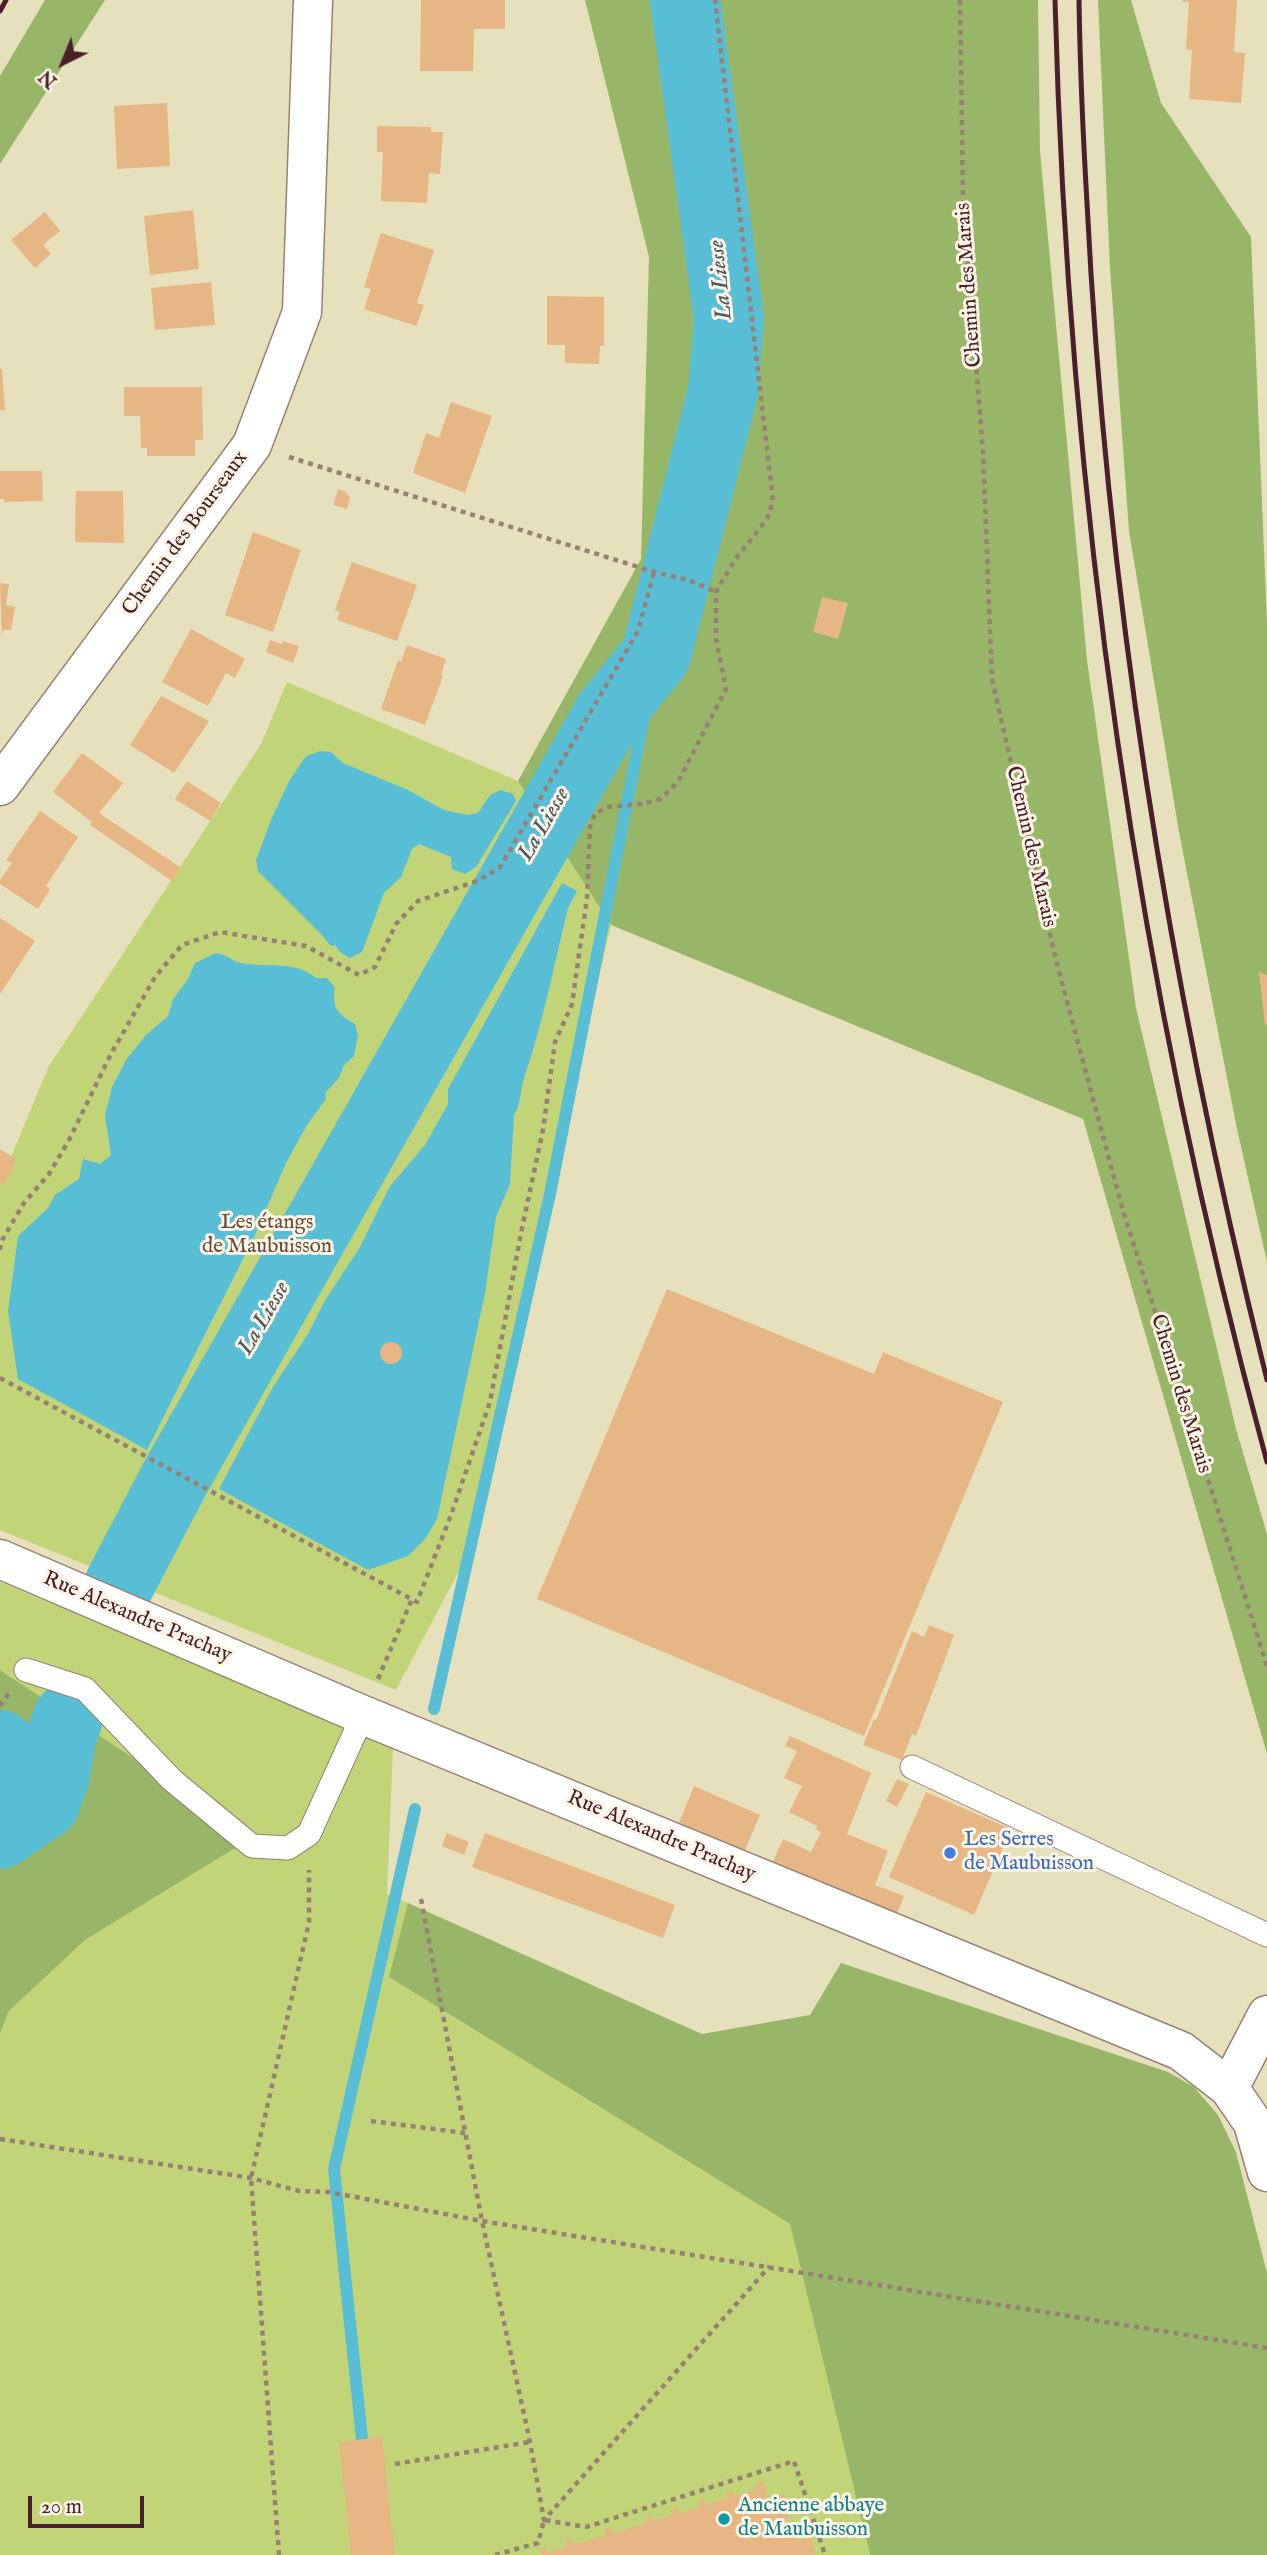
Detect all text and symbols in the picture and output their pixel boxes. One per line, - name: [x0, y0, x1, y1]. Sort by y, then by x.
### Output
- north arrow: [28, 28, 98, 98]
- text: N: [34, 64, 63, 93]
- street label: Chemin des Marais: [952, 202, 988, 368]
- water label: La Liesse: [704, 239, 740, 321]
- street label: Chemin des Bourseaux: [118, 447, 254, 621]
- street label: Chemin des Marais: [999, 764, 1061, 930]
- water label: La Liesse: [513, 783, 577, 867]
- park label: Les étangs de Maubuisson: [202, 1211, 332, 1261]
- water label: La Liesse: [233, 1277, 297, 1361]
- street label: Chemin des Marais: [1144, 1312, 1216, 1476]
- street label: Rue Alexandre Prachay: [39, 1567, 235, 1669]
- street label: Rue Alexandre Prachay: [563, 1786, 759, 1888]
- place label: Les Serres de Maubuisson: [964, 1828, 1094, 1878]
- marker: Les Serres de Maubuisson: [942, 1845, 958, 1861]
- scale bar: [32, 2482, 147, 2526]
- text: 20 m: [41, 2494, 82, 2521]
- place label: Ancienne abbaye de Maubuisson: [738, 2494, 884, 2544]
- marker: Ancienne abbaye de Maubuisson: [716, 2511, 732, 2527]

